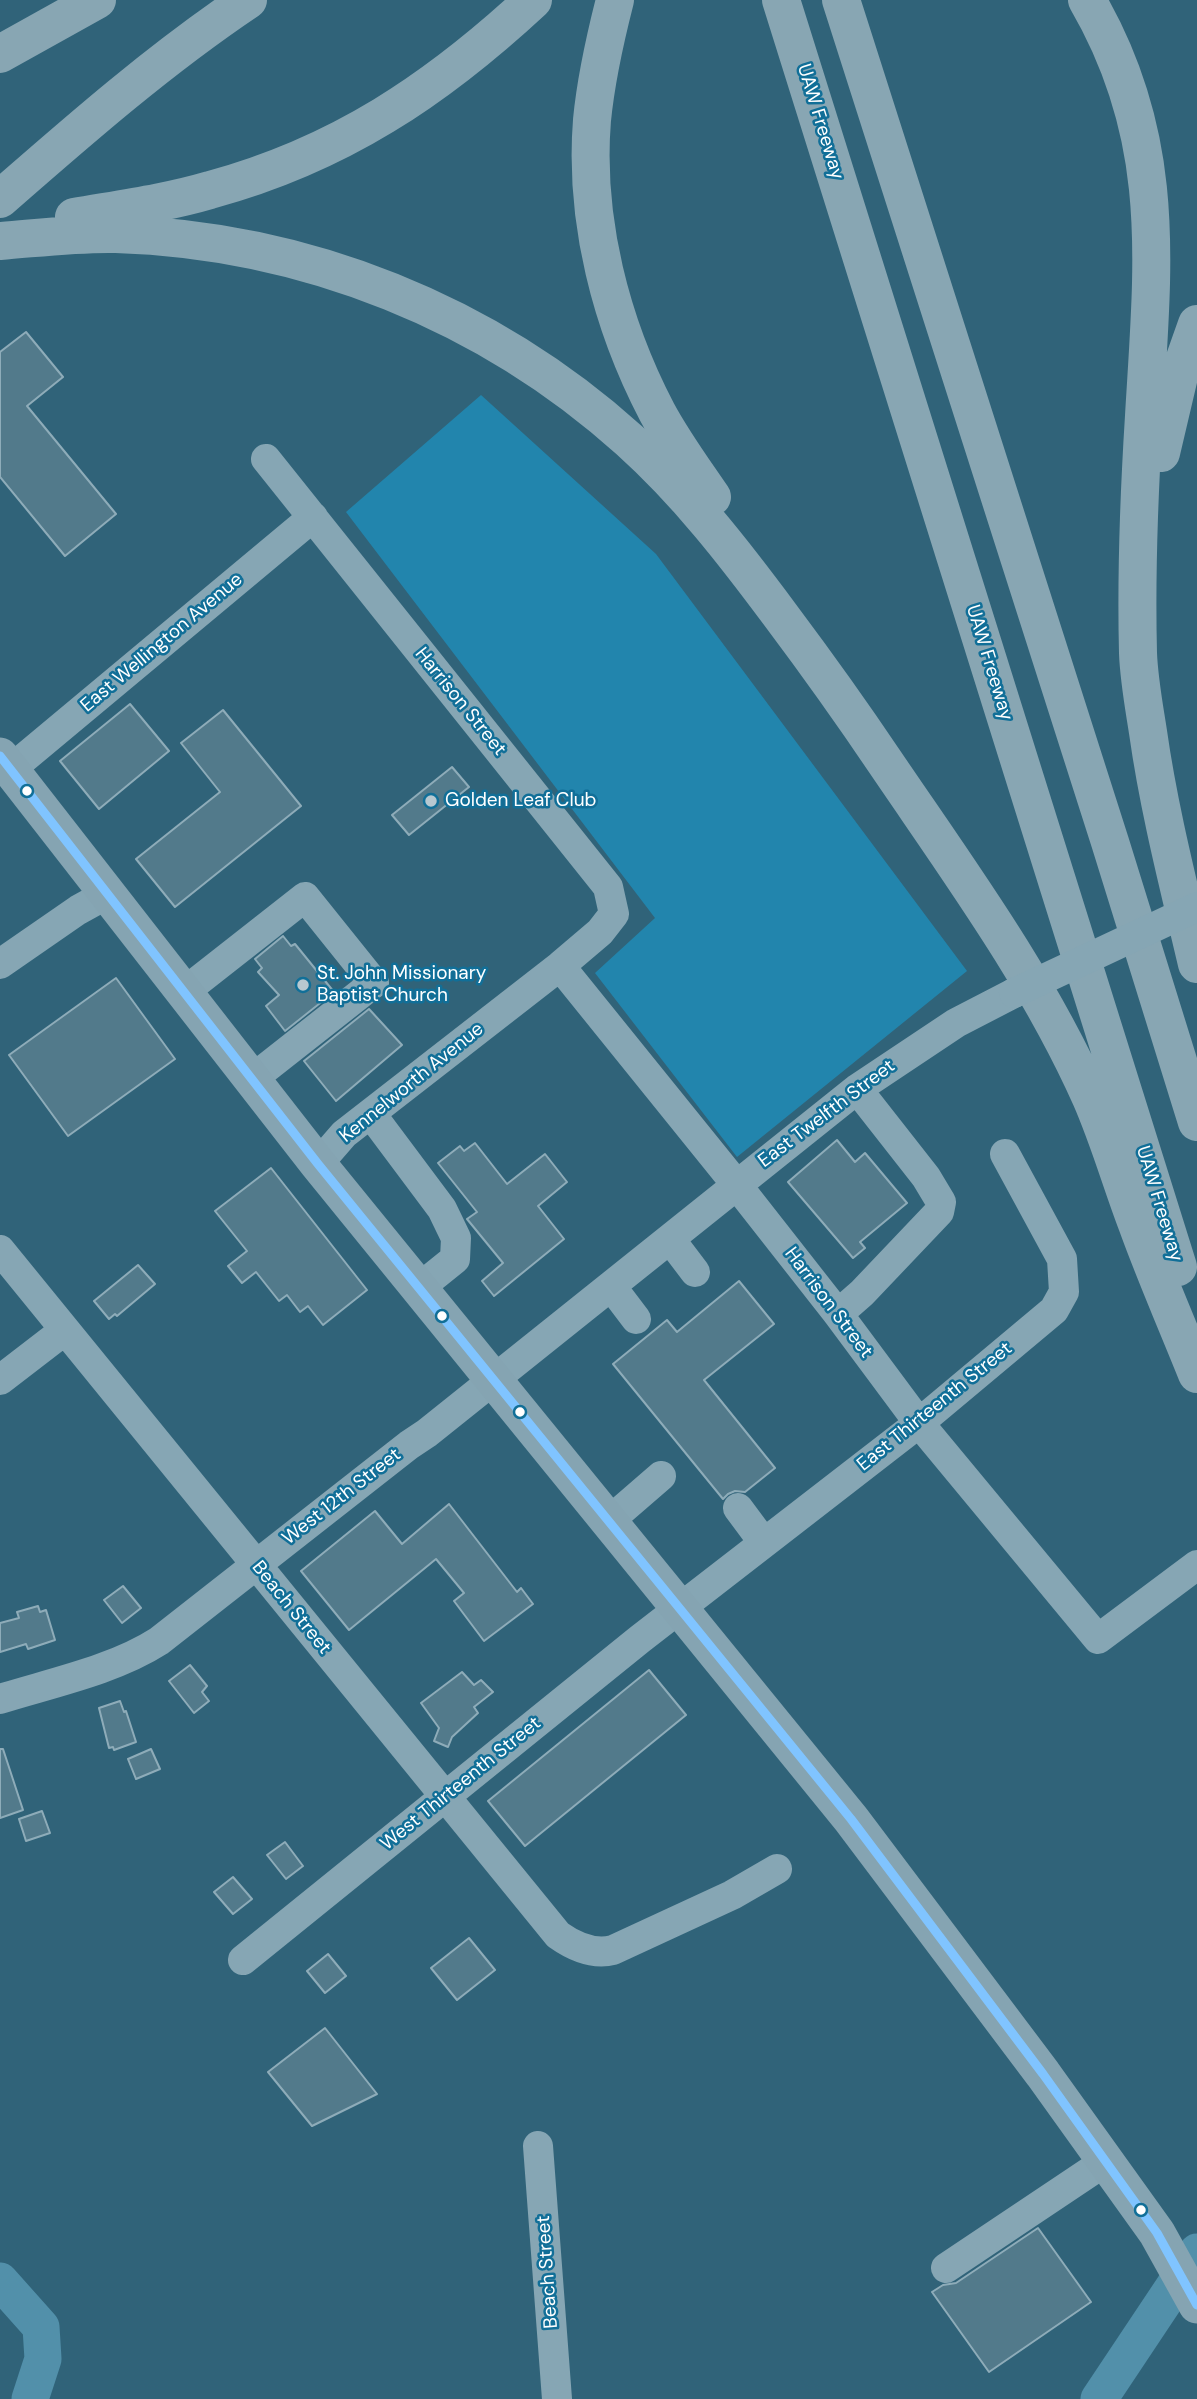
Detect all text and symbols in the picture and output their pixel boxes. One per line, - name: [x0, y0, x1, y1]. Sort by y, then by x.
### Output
- street label: UAW Freeway: [792, 62, 848, 182]
- street label: East Wellington Avenue: [76, 569, 248, 717]
- street label: UAW Freeway: [961, 603, 1017, 723]
- street label: Harrison Street: [409, 643, 511, 761]
- unlabelled marker: [20, 784, 34, 798]
- place label: Golden Leaf Club: [445, 790, 596, 812]
- marker: Golden Leaf Club: [423, 793, 439, 809]
- place label: St. John Missionary Baptist Church: [317, 963, 486, 1007]
- marker: St. John Missionary Baptist Church: [295, 977, 311, 993]
- street label: Kennelworth Avenue: [335, 1018, 489, 1148]
- street label: East Twelfth Street: [754, 1055, 900, 1173]
- street label: UAW Freeway: [1131, 1144, 1187, 1264]
- street label: Harrison Street: [779, 1243, 877, 1363]
- unlabelled marker: [435, 1309, 449, 1323]
- street label: East Thirteenth Street: [853, 1337, 1017, 1477]
- unlabelled marker: [513, 1405, 527, 1419]
- street label: West 12th Street: [278, 1444, 406, 1550]
- street label: Beach Street: [246, 1557, 336, 1659]
- street label: West Thirteenth Street: [376, 1712, 546, 1856]
- unlabelled marker: [1134, 2203, 1148, 2217]
- street label: Beach Street: [533, 2215, 563, 2329]

